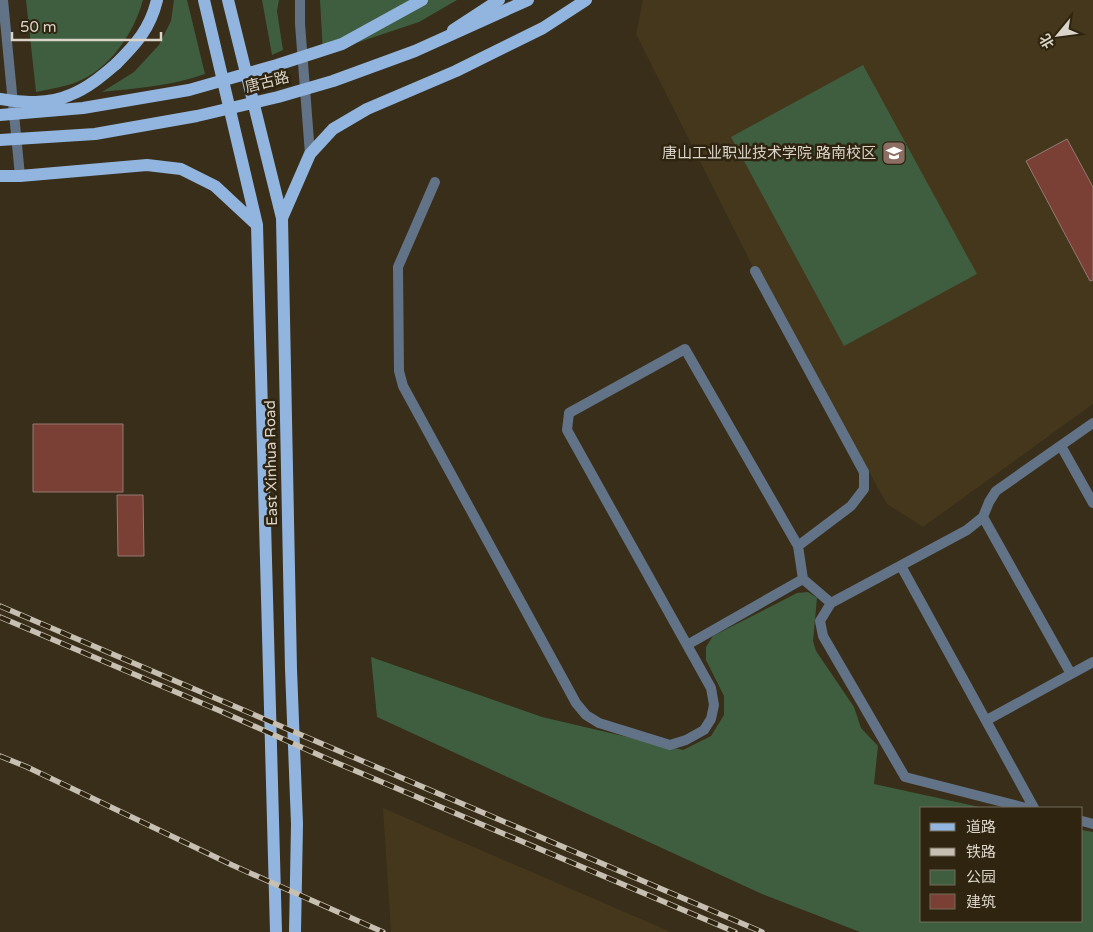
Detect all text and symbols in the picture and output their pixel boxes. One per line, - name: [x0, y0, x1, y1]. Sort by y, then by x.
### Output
- scale bar: [12, 10, 161, 42]
- north arrow: [1033, 10, 1083, 60]
- text: 50 m: [20, 18, 57, 36]
- text: 北: [1036, 31, 1058, 51]
- street label: 唐古路: [243, 68, 291, 96]
- school or university icon: 唐山工业职业技术学院 路南校区: [881, 140, 907, 166]
- place label: 唐山工业职业技术学院 路南校区: [662, 144, 876, 162]
- street label: East Xinhua Road: [261, 400, 281, 526]
- legend: [920, 807, 1083, 922]
- text: 道路: [966, 818, 996, 836]
- text: 铁路: [966, 843, 996, 861]
- text: 公园: [966, 868, 996, 886]
- text: 建筑: [966, 893, 996, 911]

